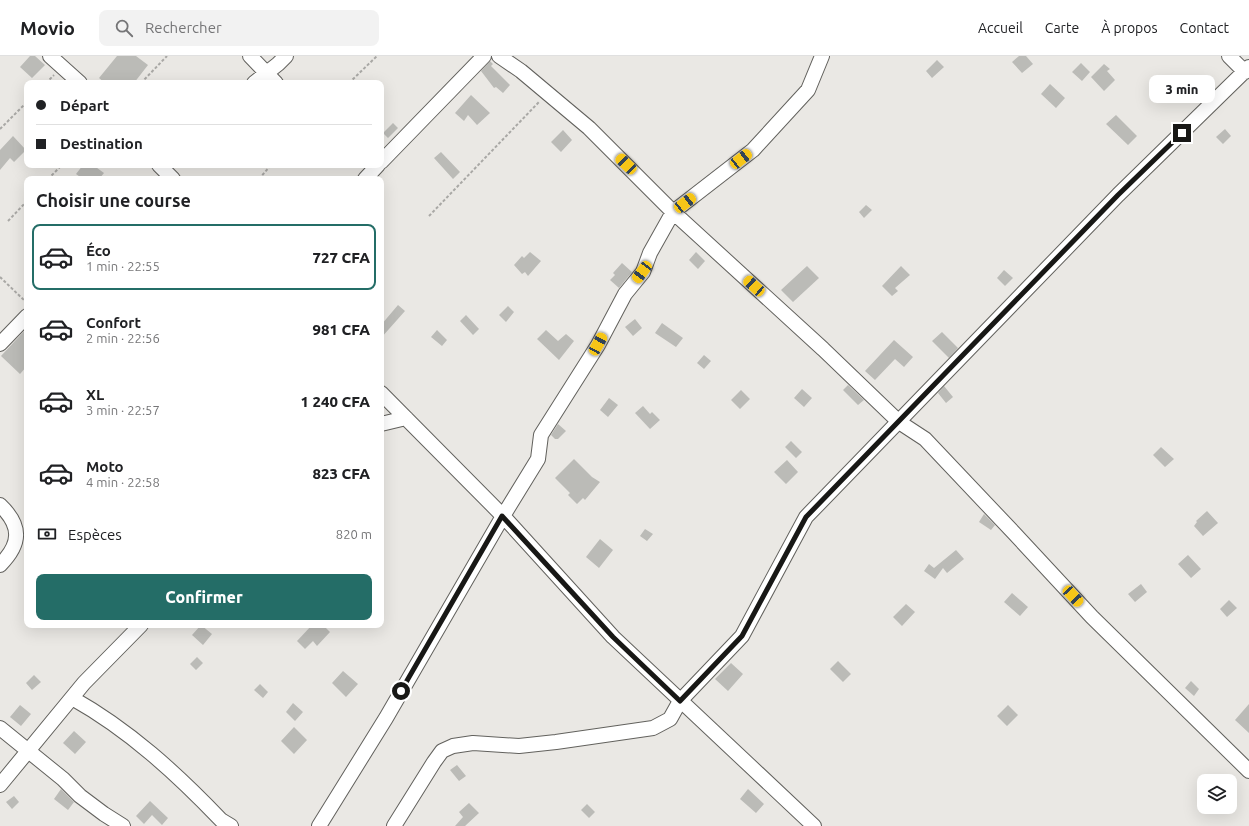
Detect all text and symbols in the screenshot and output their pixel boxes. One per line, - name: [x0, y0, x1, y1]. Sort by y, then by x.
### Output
- search box: [99, 10, 379, 46]
- text: Movio: [20, 17, 75, 39]
- icon: search: [113, 17, 135, 39]
- text: Rechercher: [145, 19, 222, 36]
- text: Accueil: [978, 20, 1023, 36]
- text: Carte: [1045, 20, 1079, 36]
- text: À propos: [1101, 20, 1158, 36]
- text: Contact: [1180, 20, 1229, 36]
- callout: 3 min: [1149, 75, 1215, 103]
- text: 3 min: [1165, 82, 1199, 96]
- text: Départ: [60, 97, 109, 114]
- route end: [1173, 124, 1191, 142]
- text: Destination: [60, 135, 143, 152]
- car: [728, 147, 754, 171]
- car: [613, 151, 639, 177]
- text: Choisir une course: [36, 190, 191, 210]
- car: [672, 191, 698, 215]
- icon: car: [38, 239, 74, 275]
- text: Éco: [86, 242, 111, 259]
- text: 727 CFA: [313, 249, 370, 266]
- text: 1 min · 22:55: [86, 259, 160, 273]
- car: [630, 259, 654, 285]
- car: [741, 274, 767, 298]
- icon: car: [38, 311, 74, 347]
- text: Confort: [86, 314, 141, 331]
- text: 981 CFA: [313, 321, 370, 338]
- text: 2 min · 22:56: [86, 331, 160, 345]
- car: [587, 331, 609, 357]
- icon: car: [38, 383, 74, 419]
- text: XL: [86, 386, 104, 403]
- text: 1 240 CFA: [301, 393, 370, 410]
- text: 3 min · 22:57: [86, 403, 160, 417]
- icon: car: [38, 455, 74, 491]
- text: Moto: [86, 458, 124, 475]
- text: 823 CFA: [313, 465, 370, 482]
- text: 4 min · 22:58: [86, 475, 160, 489]
- icon: cash: [36, 523, 58, 545]
- text: Espèces: [68, 526, 122, 543]
- text: 820 m: [336, 527, 372, 541]
- button: Confirmer: [36, 574, 372, 620]
- car: [1060, 583, 1086, 609]
- route start: [392, 682, 410, 700]
- map controls: [1197, 774, 1237, 814]
- button: layers: [1197, 774, 1237, 814]

